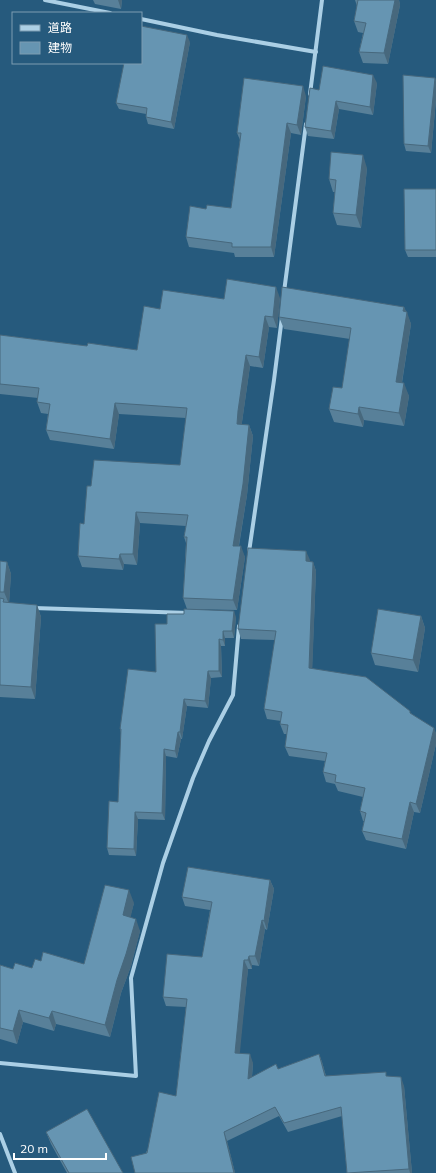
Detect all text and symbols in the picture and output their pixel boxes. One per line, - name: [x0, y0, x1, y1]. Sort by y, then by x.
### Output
- legend: [12, 12, 142, 64]
- text: 道路: [48, 20, 72, 35]
- text: 建物: [48, 40, 72, 55]
- scale bar: [14, 1135, 106, 1161]
- text: 20 m: [20, 1141, 48, 1156]

